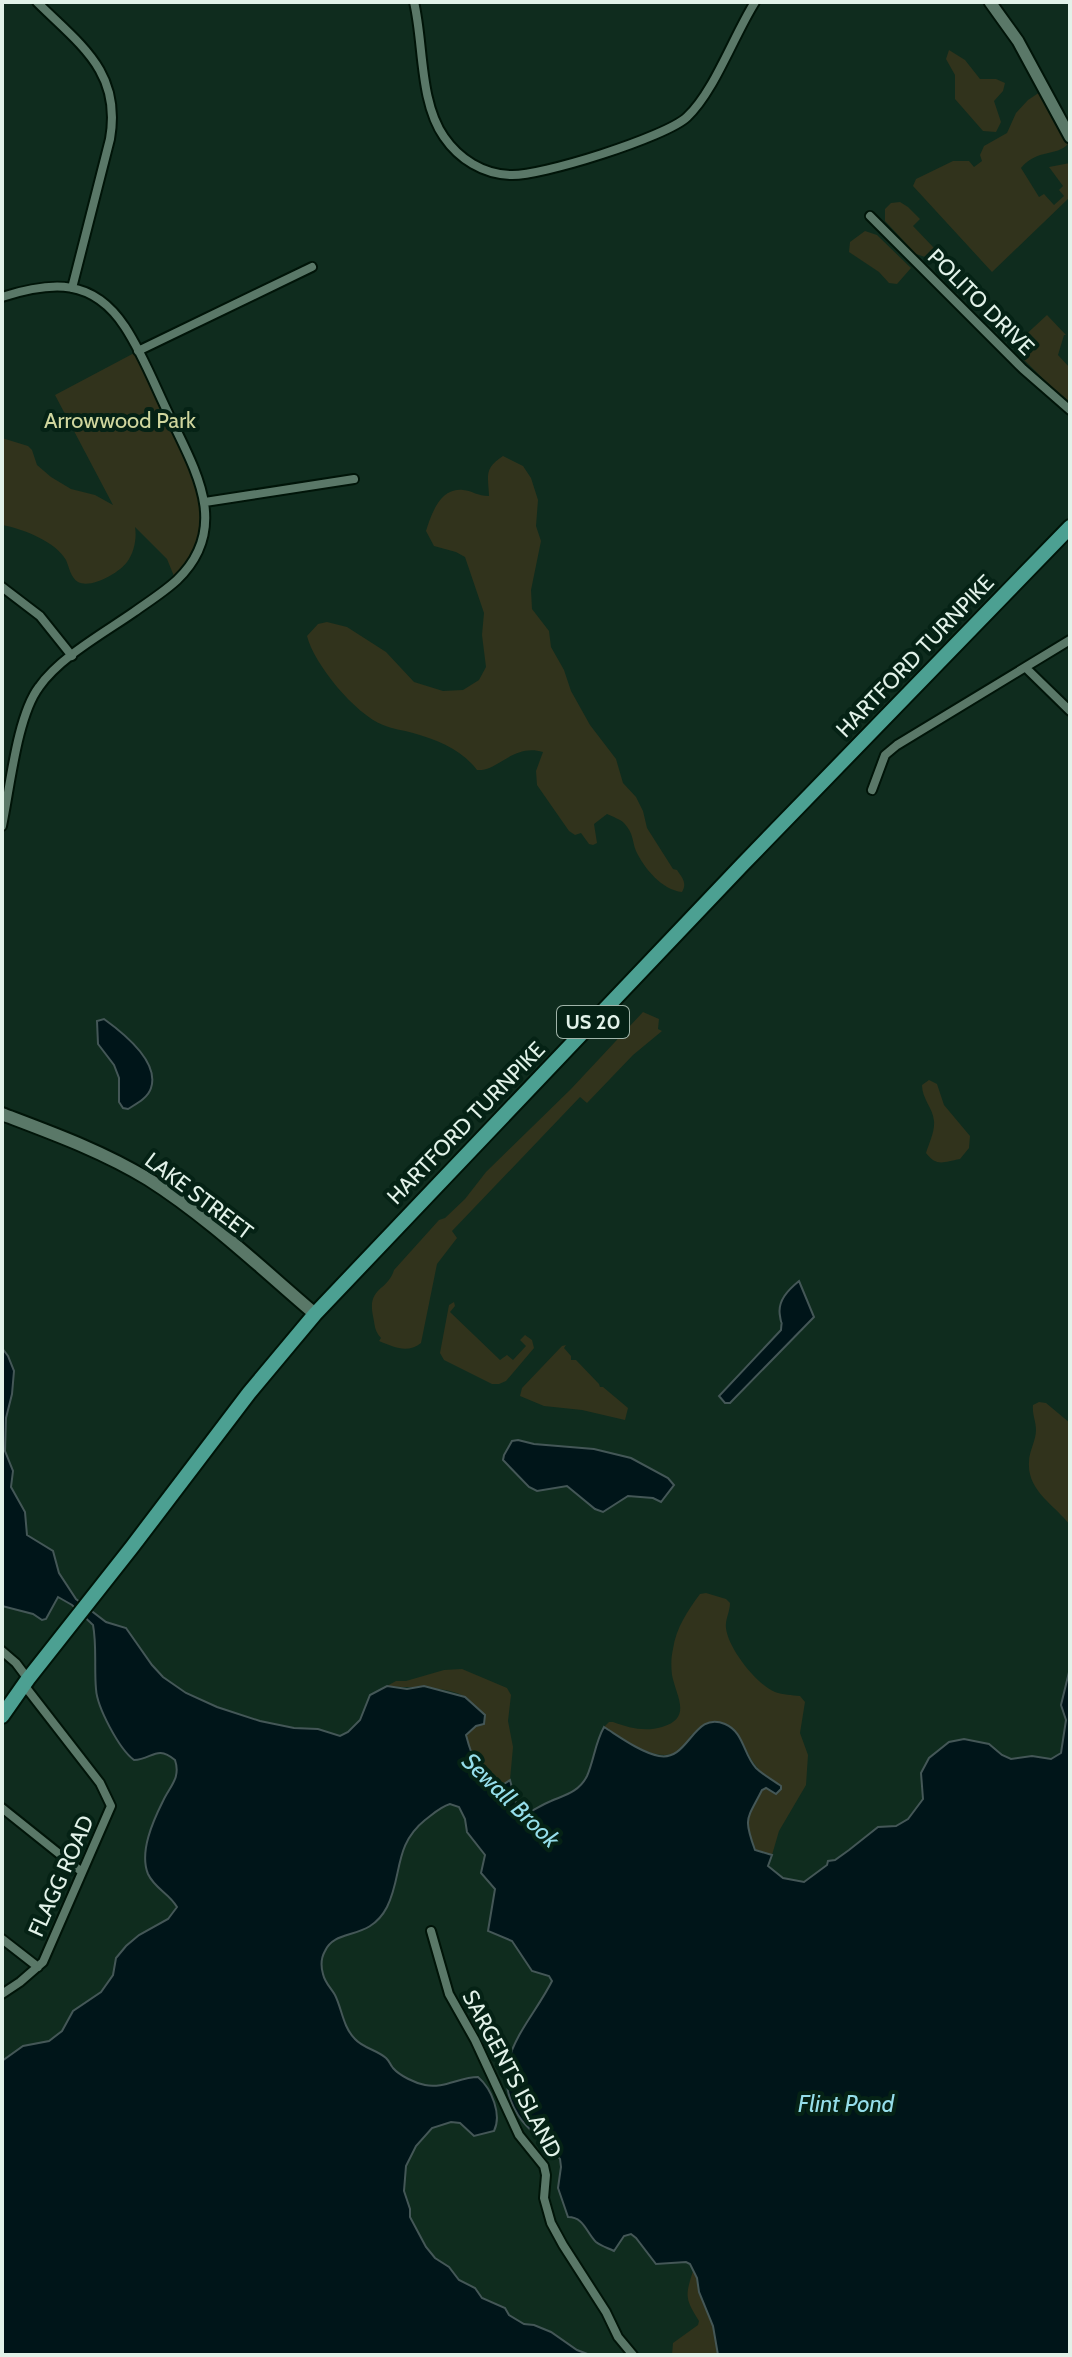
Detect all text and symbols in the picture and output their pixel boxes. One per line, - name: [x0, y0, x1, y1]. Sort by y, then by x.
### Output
- street label: POLITO DRIVE: [922, 243, 1040, 361]
- park label: Arrowwood Park: [44, 407, 196, 434]
- street label: HARTFORD TURNPIKE: [830, 569, 1000, 743]
- road number: US 20: [557, 1006, 629, 1038]
- street label: HARTFORD TURNPIKE: [381, 1036, 551, 1210]
- street label: LAKE STREET: [140, 1147, 258, 1245]
- water label: Sewall Brook: [456, 1746, 566, 1854]
- street label: FLAGG ROAD: [22, 1811, 100, 1941]
- street label: SARGENTS ISLAND: [456, 1985, 568, 2163]
- water label: Flint Pond: [798, 2089, 895, 2118]

